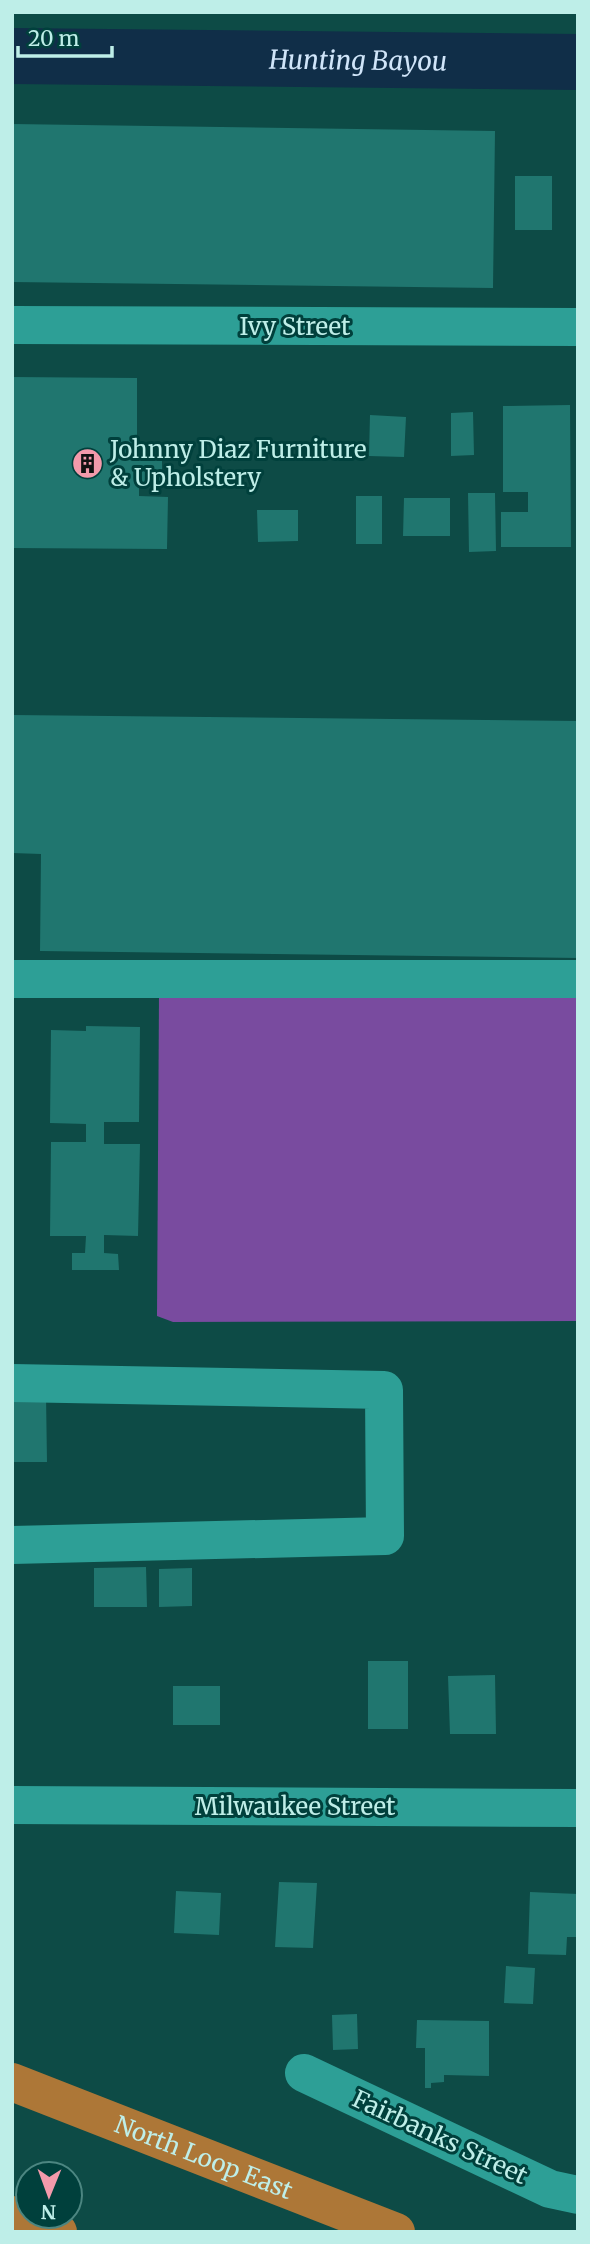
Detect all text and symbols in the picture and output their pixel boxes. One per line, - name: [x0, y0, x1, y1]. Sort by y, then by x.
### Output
- scale bar: [18, 14, 112, 58]
- text: 20 m: [28, 25, 80, 52]
- water label: Hunting Bayou: [268, 42, 447, 77]
- street label: Ivy Street: [240, 311, 351, 342]
- place label: Johnny Diaz Furniture & Upholstery: [109, 434, 366, 493]
- building icon: Johnny Diaz Furniture & Upholstery: [70, 446, 104, 480]
- street label: Milwaukee Street: [195, 1791, 396, 1822]
- street label: Fairbanks Street: [348, 2083, 533, 2191]
- street label: North Loop East: [110, 2108, 298, 2206]
- north arrow: [14, 2160, 84, 2230]
- text: N: [41, 2200, 56, 2224]

